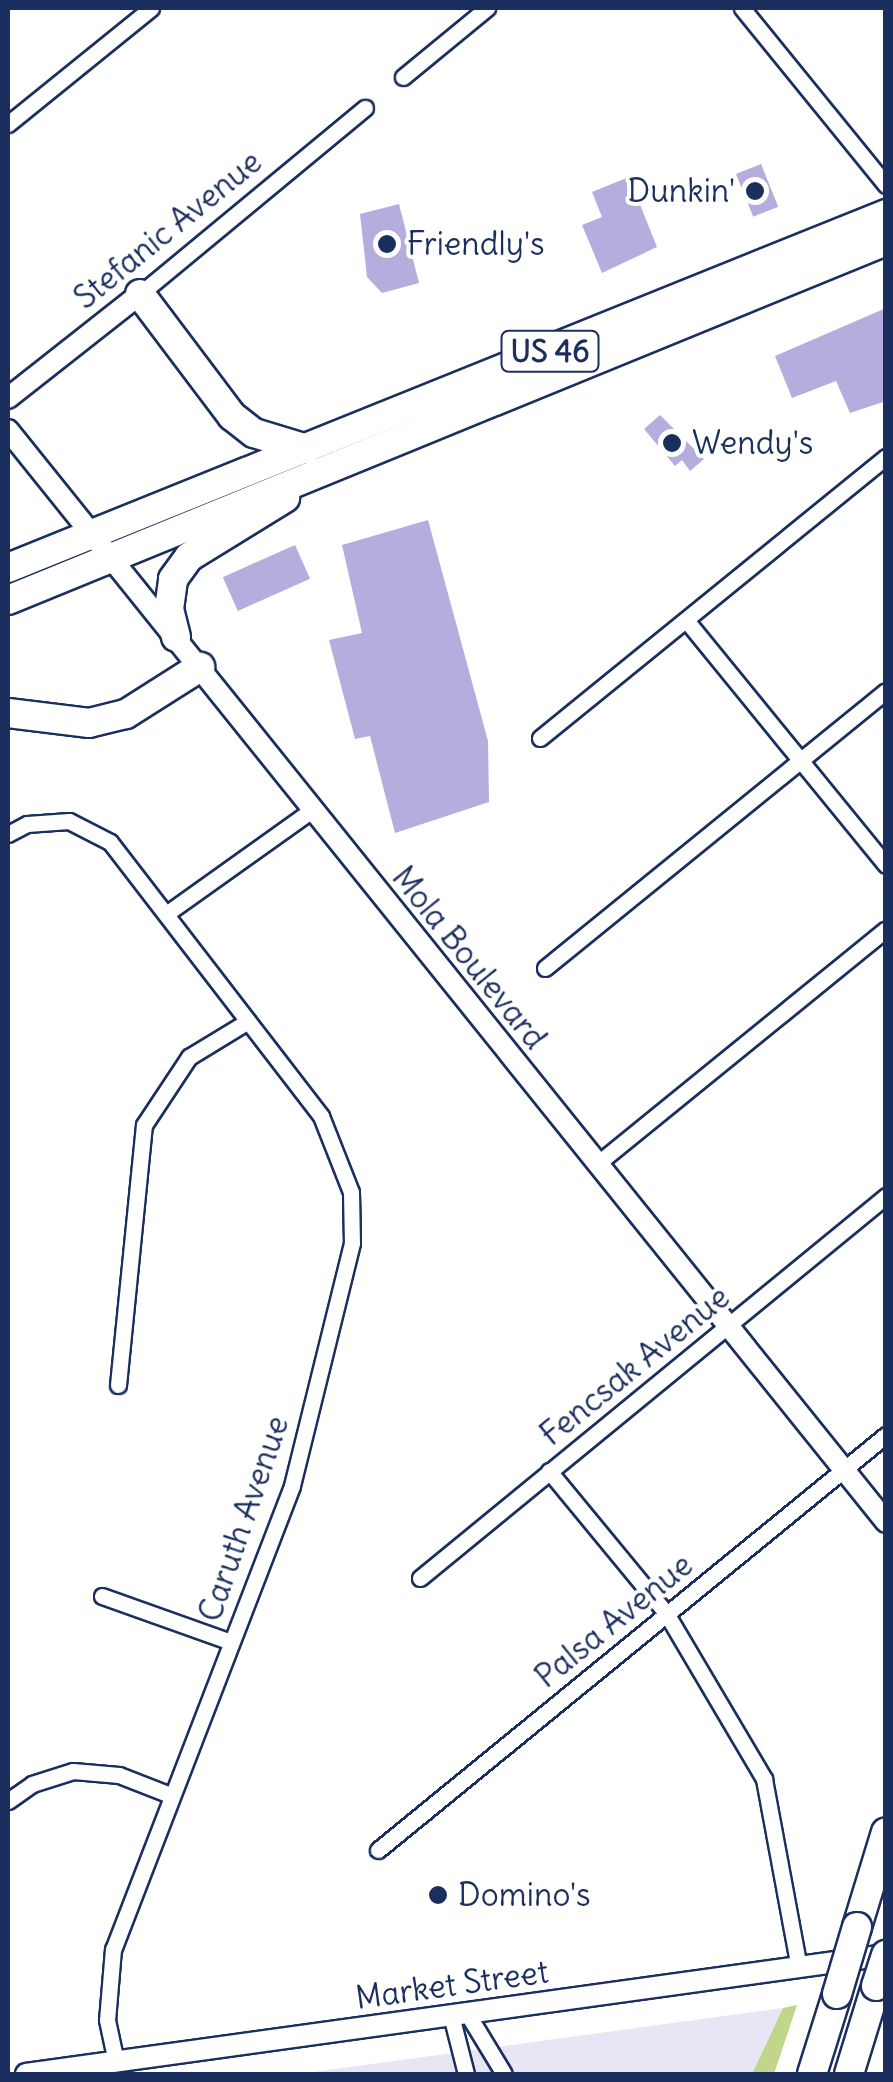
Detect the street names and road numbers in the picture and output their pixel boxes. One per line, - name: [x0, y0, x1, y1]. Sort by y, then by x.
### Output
- street label: Stefanic Avenue: [67, 143, 269, 317]
- road number: US 46: [500, 326, 600, 376]
- street label: Mola Boulevard: [384, 859, 554, 1057]
- street label: Fencsak Avenue: [533, 1278, 737, 1454]
- street label: Caruth Avenue: [191, 1411, 297, 1627]
- street label: Palsa Avenue: [527, 1546, 701, 1696]
- street label: Market Street: [353, 1952, 551, 2018]

